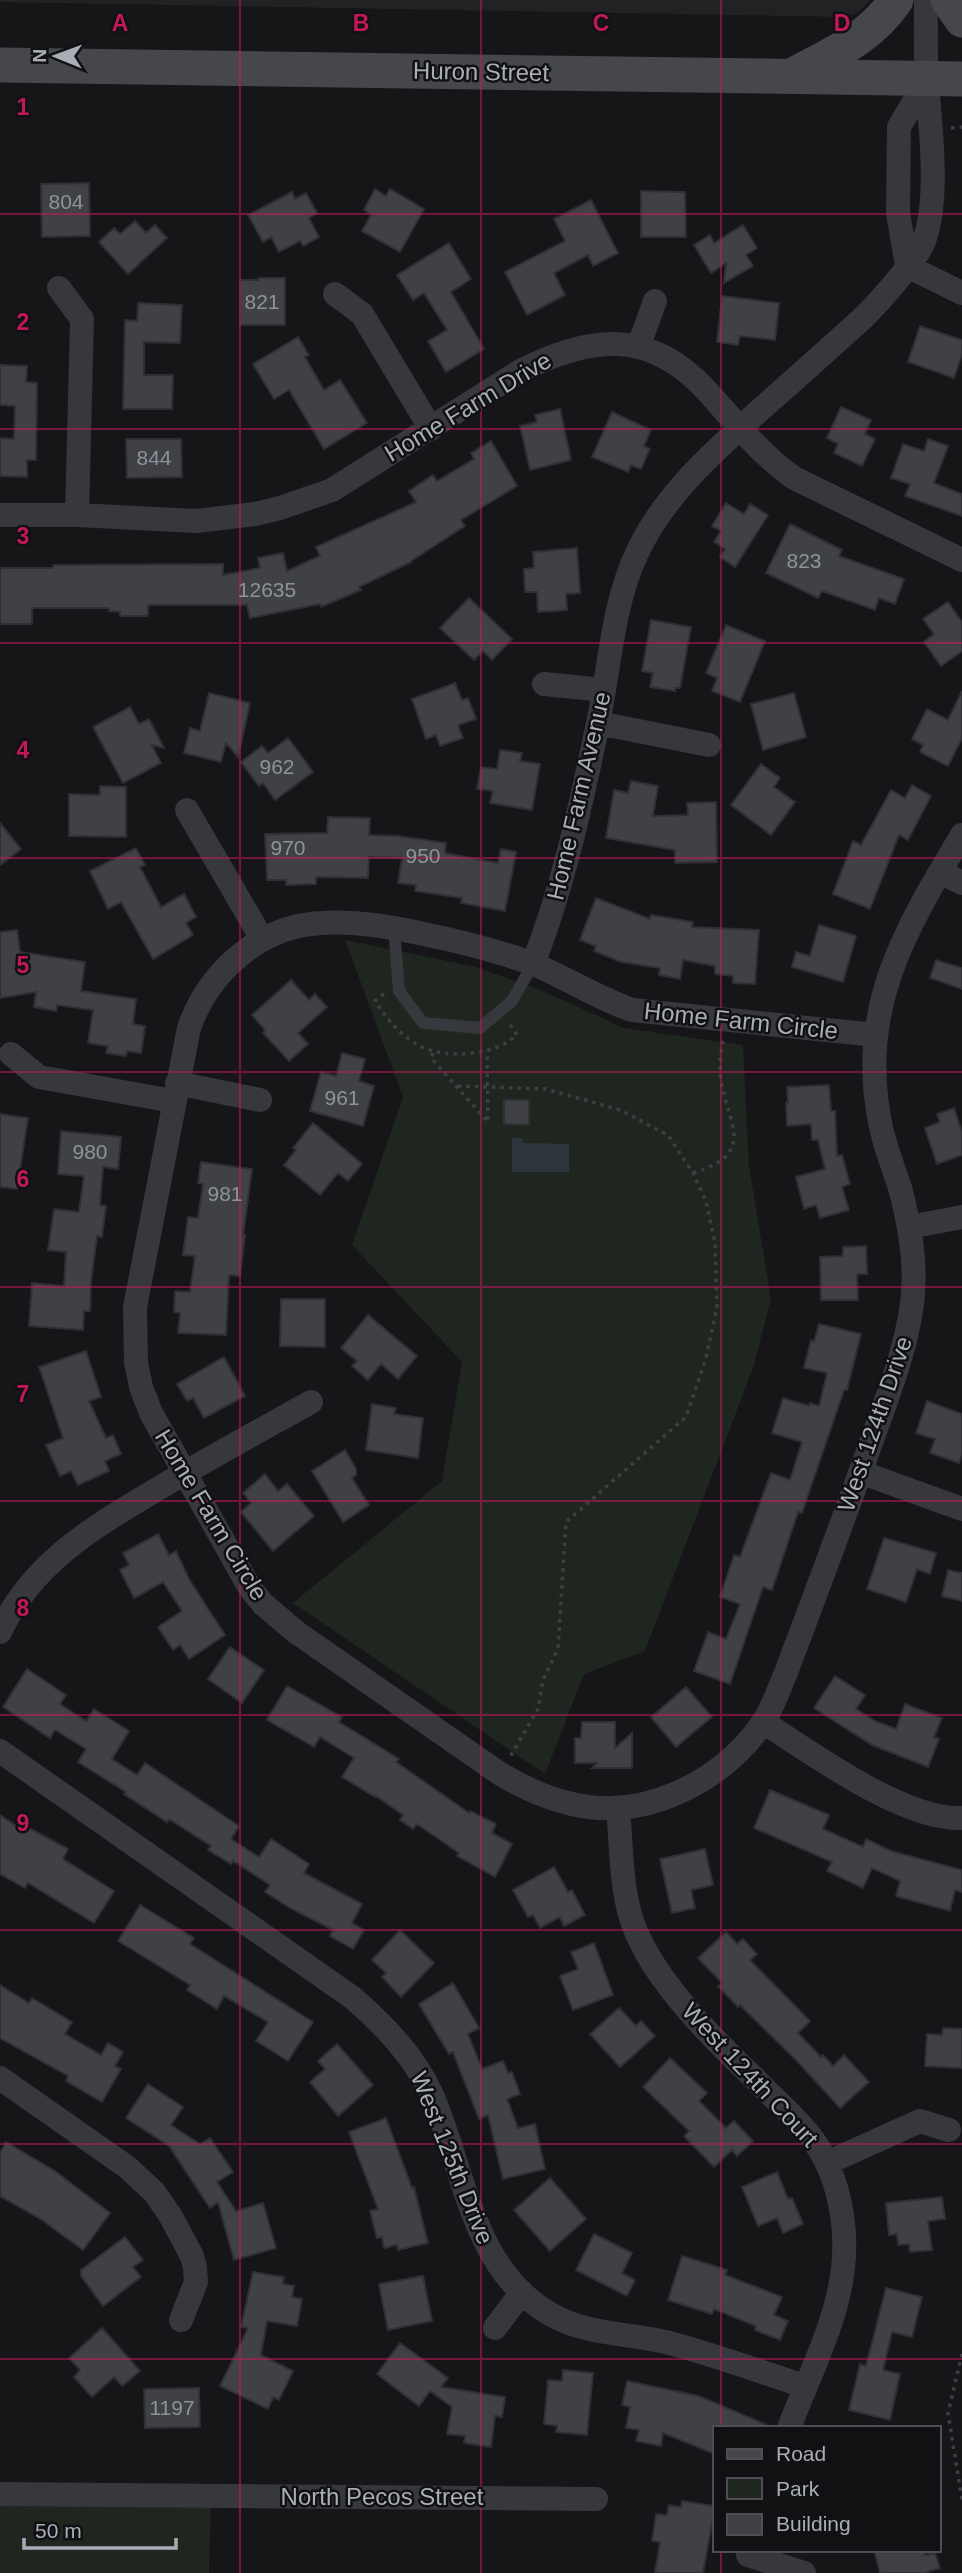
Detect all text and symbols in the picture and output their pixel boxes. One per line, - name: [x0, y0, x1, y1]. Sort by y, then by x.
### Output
- text: A: [112, 10, 128, 36]
- text: B: [353, 10, 369, 36]
- text: C: [593, 10, 609, 36]
- text: D: [834, 10, 850, 36]
- north arrow: [21, 21, 91, 91]
- text: N: [29, 49, 50, 63]
- street label: Huron Street: [413, 57, 550, 86]
- text: 1: [17, 94, 30, 120]
- house number: 804: [48, 190, 84, 213]
- house number: 821: [244, 290, 280, 313]
- text: 2: [17, 309, 29, 335]
- street label: Home Farm Drive: [380, 346, 556, 467]
- house number: 844: [136, 446, 172, 469]
- text: 3: [17, 523, 29, 549]
- house number: 823: [786, 549, 822, 572]
- house number: 12635: [238, 578, 296, 601]
- street label: Home Farm Avenue: [541, 689, 616, 903]
- text: 4: [17, 737, 30, 763]
- house number: 962: [259, 755, 295, 778]
- house number: 970: [270, 836, 306, 859]
- house number: 950: [405, 844, 441, 867]
- text: 5: [17, 952, 30, 978]
- street label: Home Farm Circle: [643, 997, 839, 1044]
- house number: 961: [324, 1086, 360, 1109]
- house number: 980: [72, 1140, 108, 1163]
- text: 6: [17, 1166, 29, 1192]
- house number: 981: [207, 1182, 243, 1205]
- street label: West 124th Drive: [832, 1333, 917, 1515]
- text: 7: [17, 1381, 29, 1407]
- street label: Home Farm Circle: [150, 1424, 273, 1605]
- text: 8: [17, 1595, 30, 1621]
- text: 9: [17, 1810, 29, 1836]
- street label: West 124th Court: [677, 1997, 824, 2152]
- street label: West 125th Drive: [406, 2068, 499, 2248]
- house number: 1197: [149, 2396, 195, 2419]
- legend: [713, 2426, 941, 2552]
- text: Road: [776, 2442, 826, 2465]
- text: Park: [776, 2477, 820, 2500]
- street label: North Pecos Street: [281, 2483, 484, 2510]
- scale bar: [24, 2506, 177, 2550]
- text: Building: [776, 2512, 851, 2535]
- text: 50 m: [35, 2519, 82, 2542]

